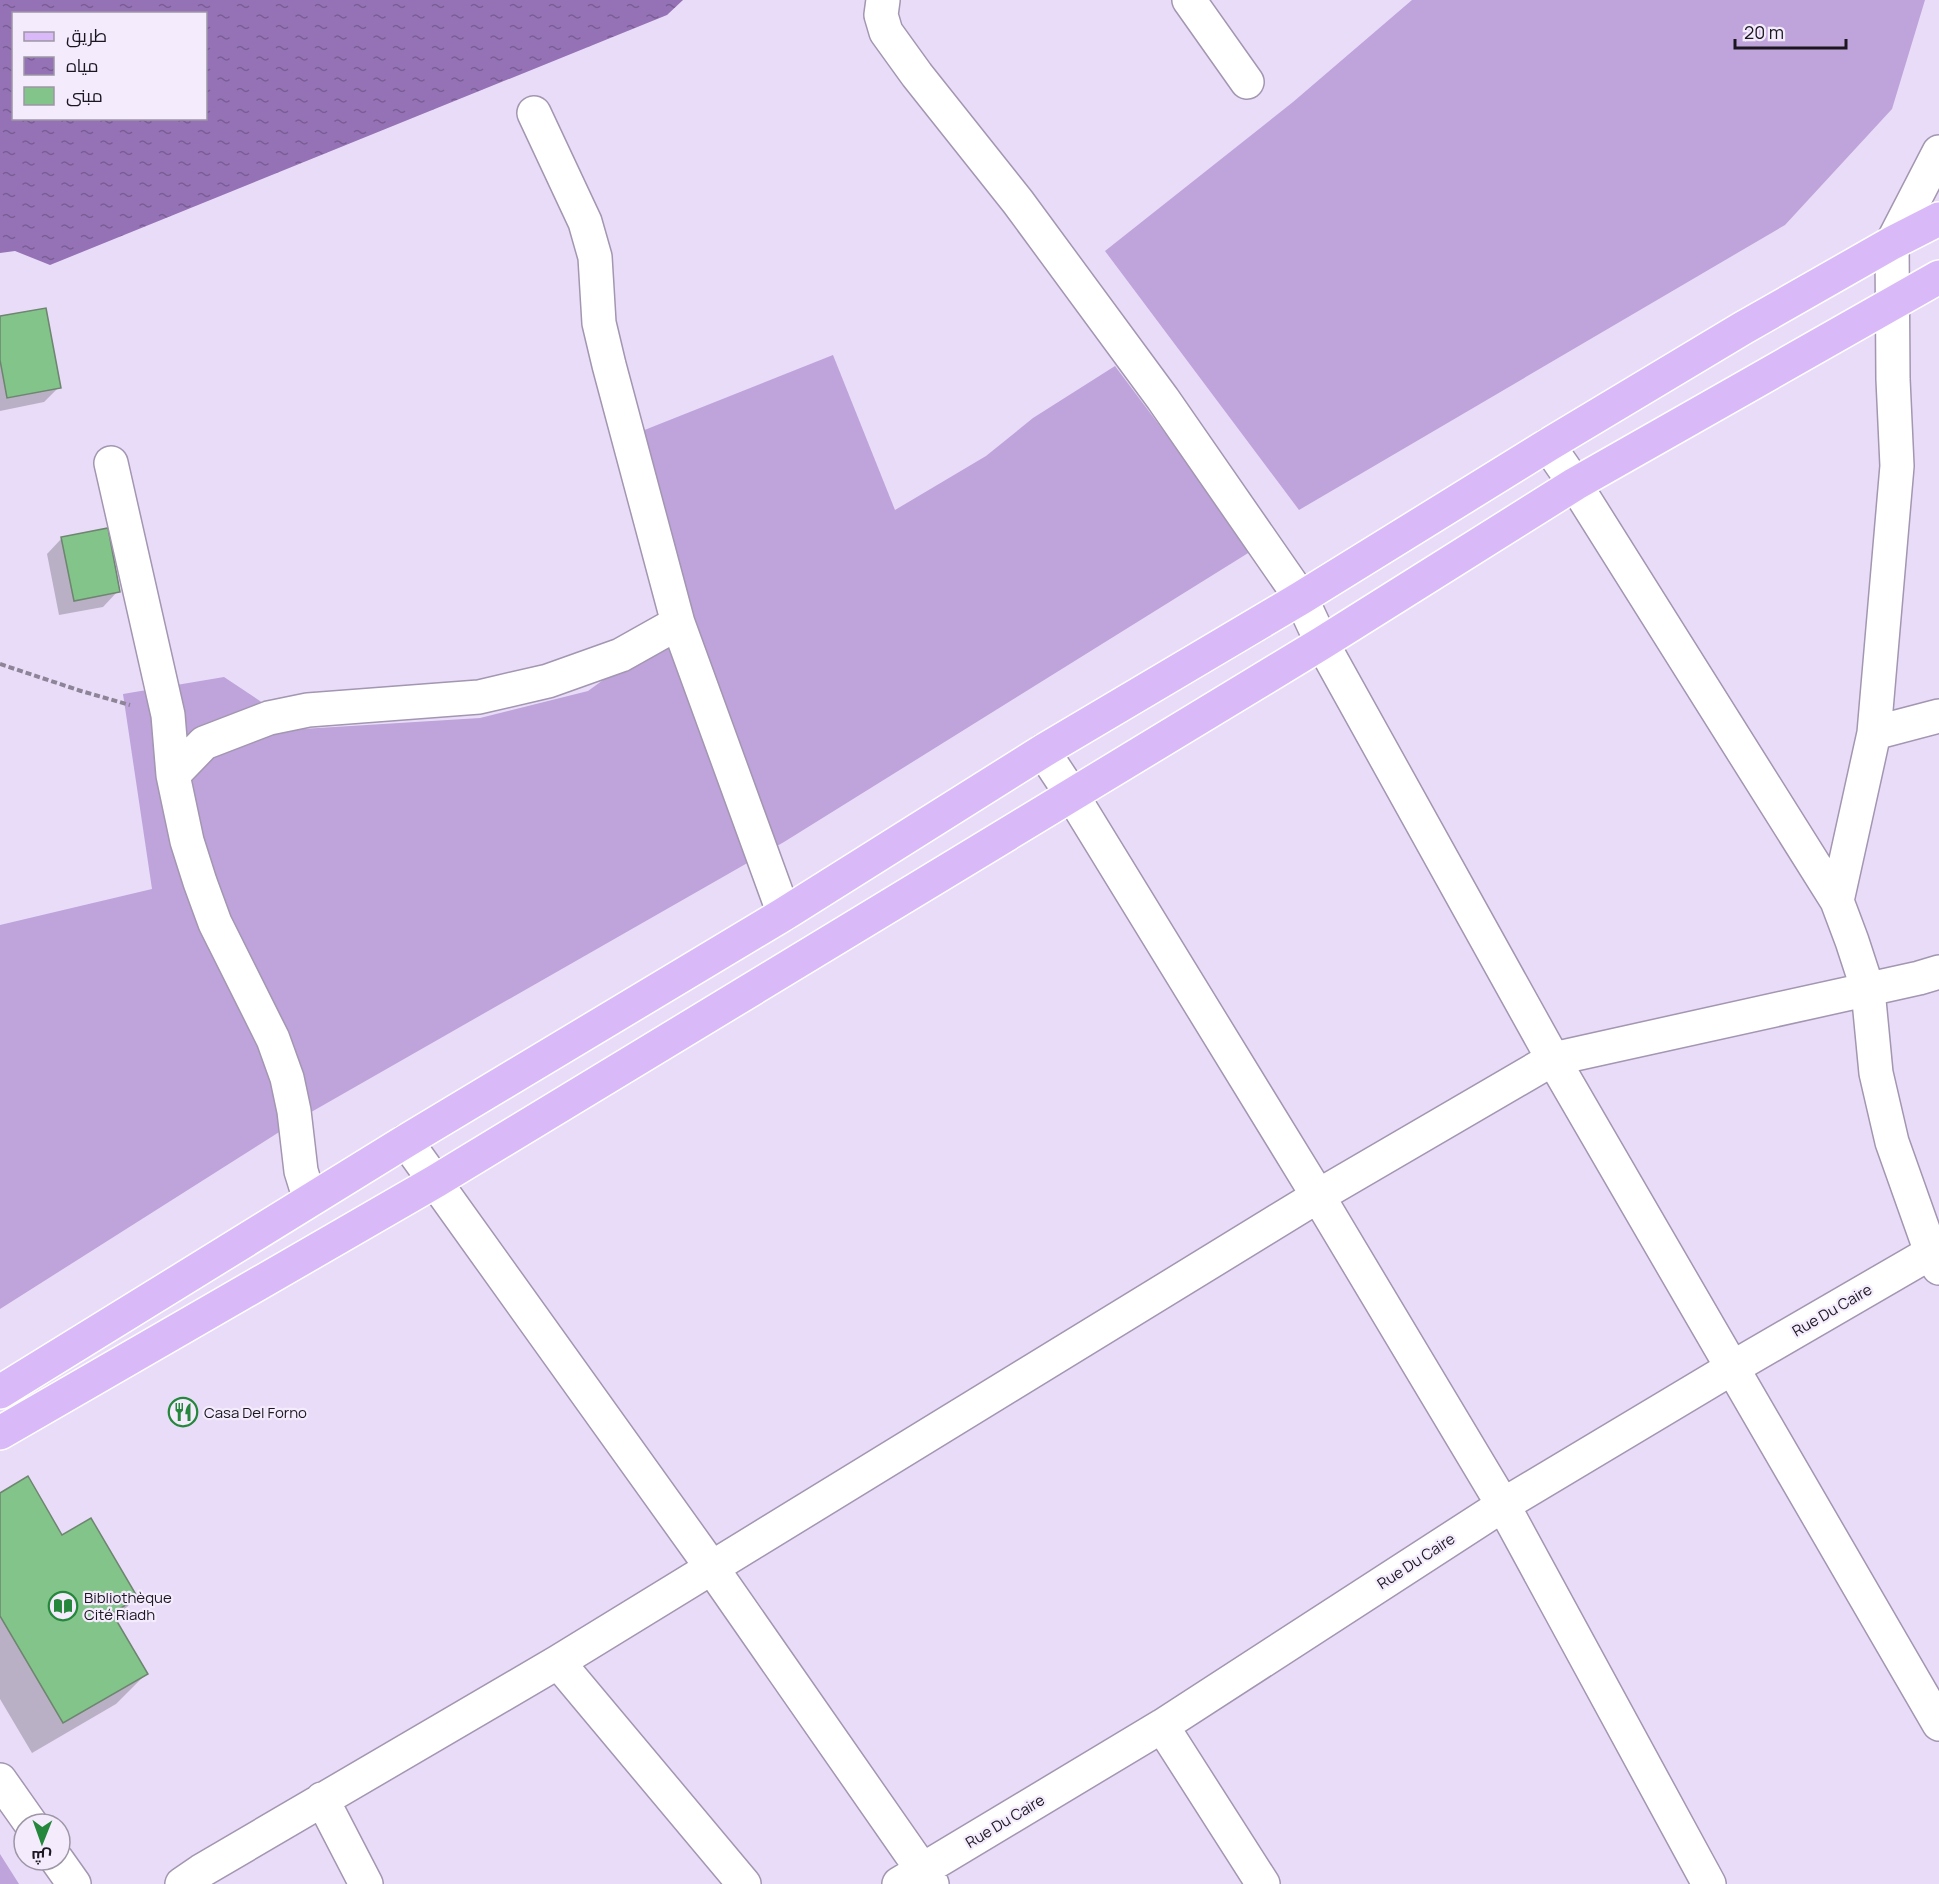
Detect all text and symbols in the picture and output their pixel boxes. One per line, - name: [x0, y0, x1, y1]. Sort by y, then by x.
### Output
- legend: [12, 12, 207, 120]
- scale bar: [1735, 12, 1846, 50]
- text: 20 m: [1744, 20, 1784, 44]
- text: طريق: [66, 23, 107, 48]
- text: مياه: [66, 53, 99, 77]
- text: مبنى: [66, 83, 103, 107]
- street label: Rue Du Caire: [1788, 1279, 1876, 1341]
- restaurant icon: Casa Del Forno: [167, 1396, 199, 1428]
- place label: Casa Del Forno: [204, 1402, 307, 1423]
- street label: Rue Du Caire: [1373, 1528, 1459, 1594]
- place label: Bibliothèque Cité Riadh: [84, 1587, 172, 1625]
- library icon: Bibliothèque Cité Riadh: [47, 1590, 79, 1622]
- street label: Rue Du Caire: [962, 1789, 1049, 1853]
- north arrow: [12, 1812, 72, 1872]
- text: ش: [31, 1846, 52, 1868]

